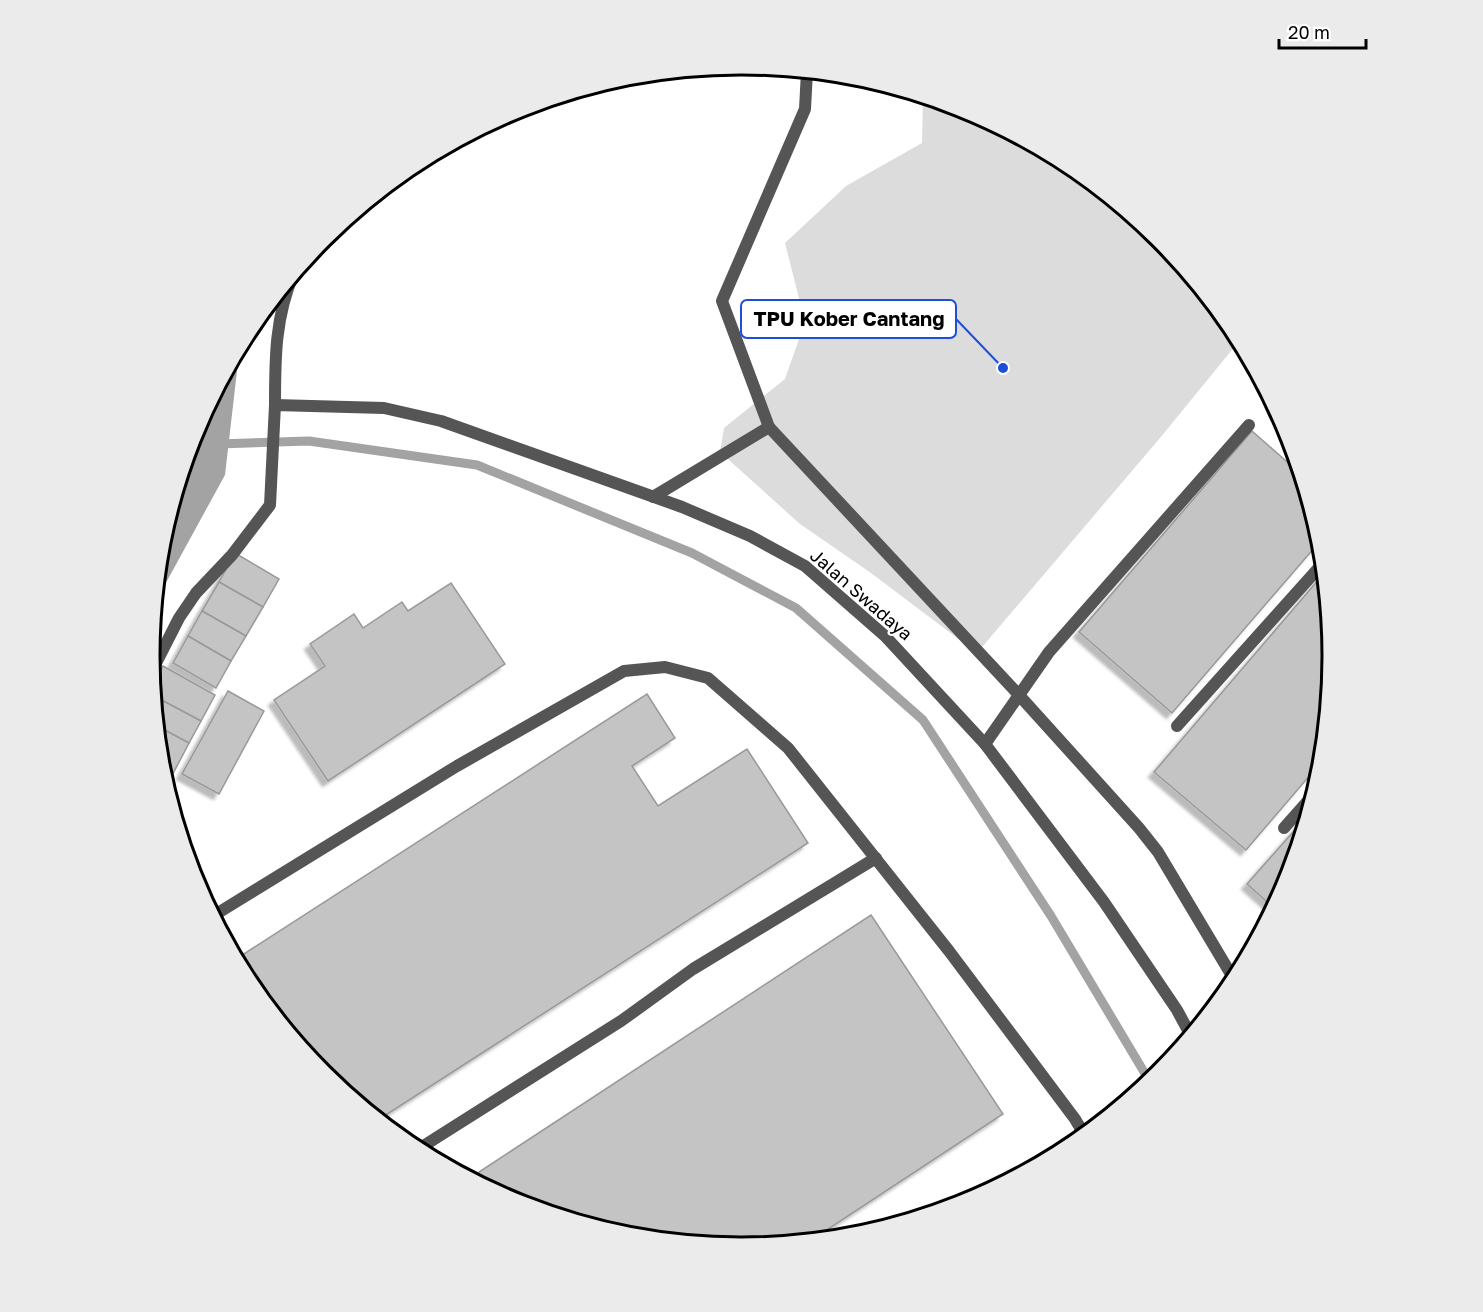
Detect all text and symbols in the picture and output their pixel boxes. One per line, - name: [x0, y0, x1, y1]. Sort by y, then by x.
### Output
- scale bar: [1279, 12, 1366, 50]
- text: 20 m: [1288, 21, 1330, 43]
- callout: TPU Kober Cantang: [741, 300, 956, 338]
- text: TPU Kober Cantang: [754, 306, 944, 330]
- street label: Jalan Swadaya: [806, 544, 917, 645]

